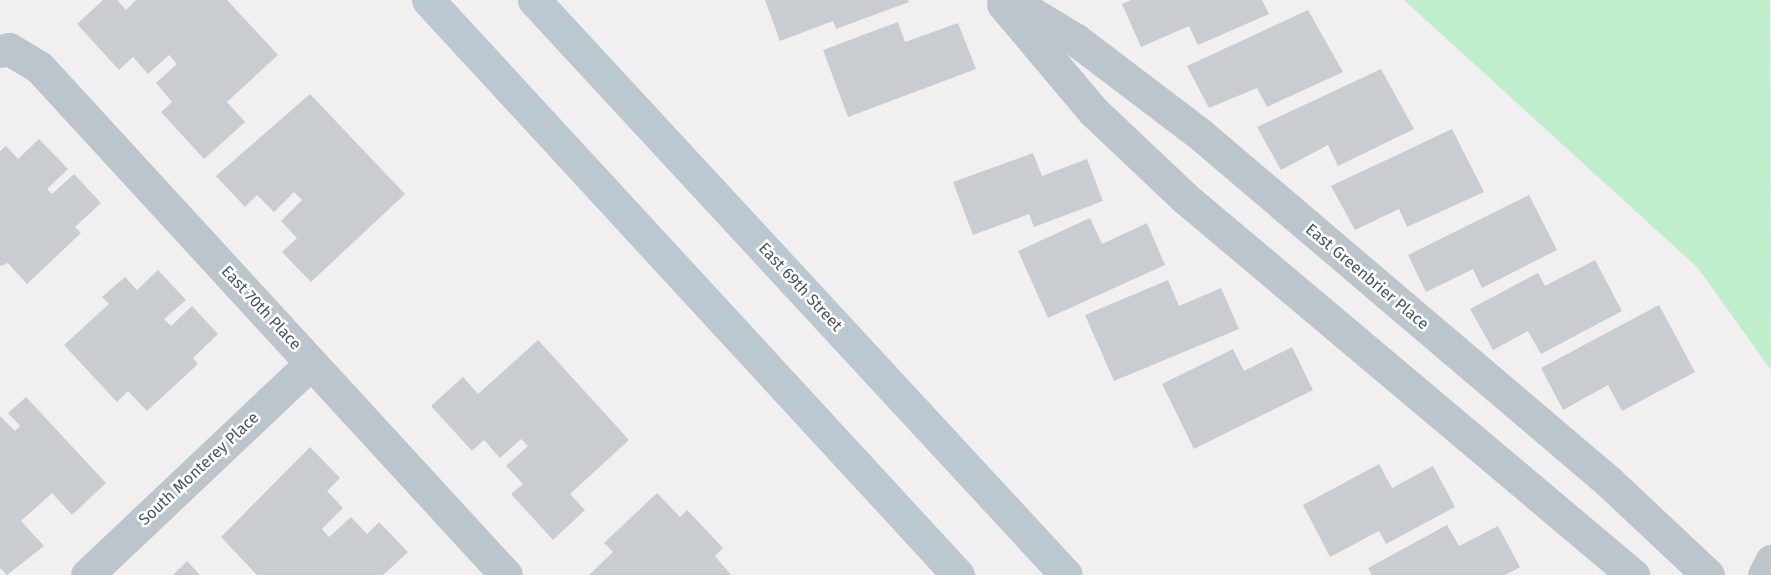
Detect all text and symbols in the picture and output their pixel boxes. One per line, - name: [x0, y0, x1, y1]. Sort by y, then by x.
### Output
- street label: East Greenbrier Place: [1302, 220, 1432, 334]
- street label: East 69th Street: [754, 239, 846, 335]
- street label: East 70th Place: [217, 262, 305, 354]
- street label: South Monterey Place: [135, 408, 263, 530]

